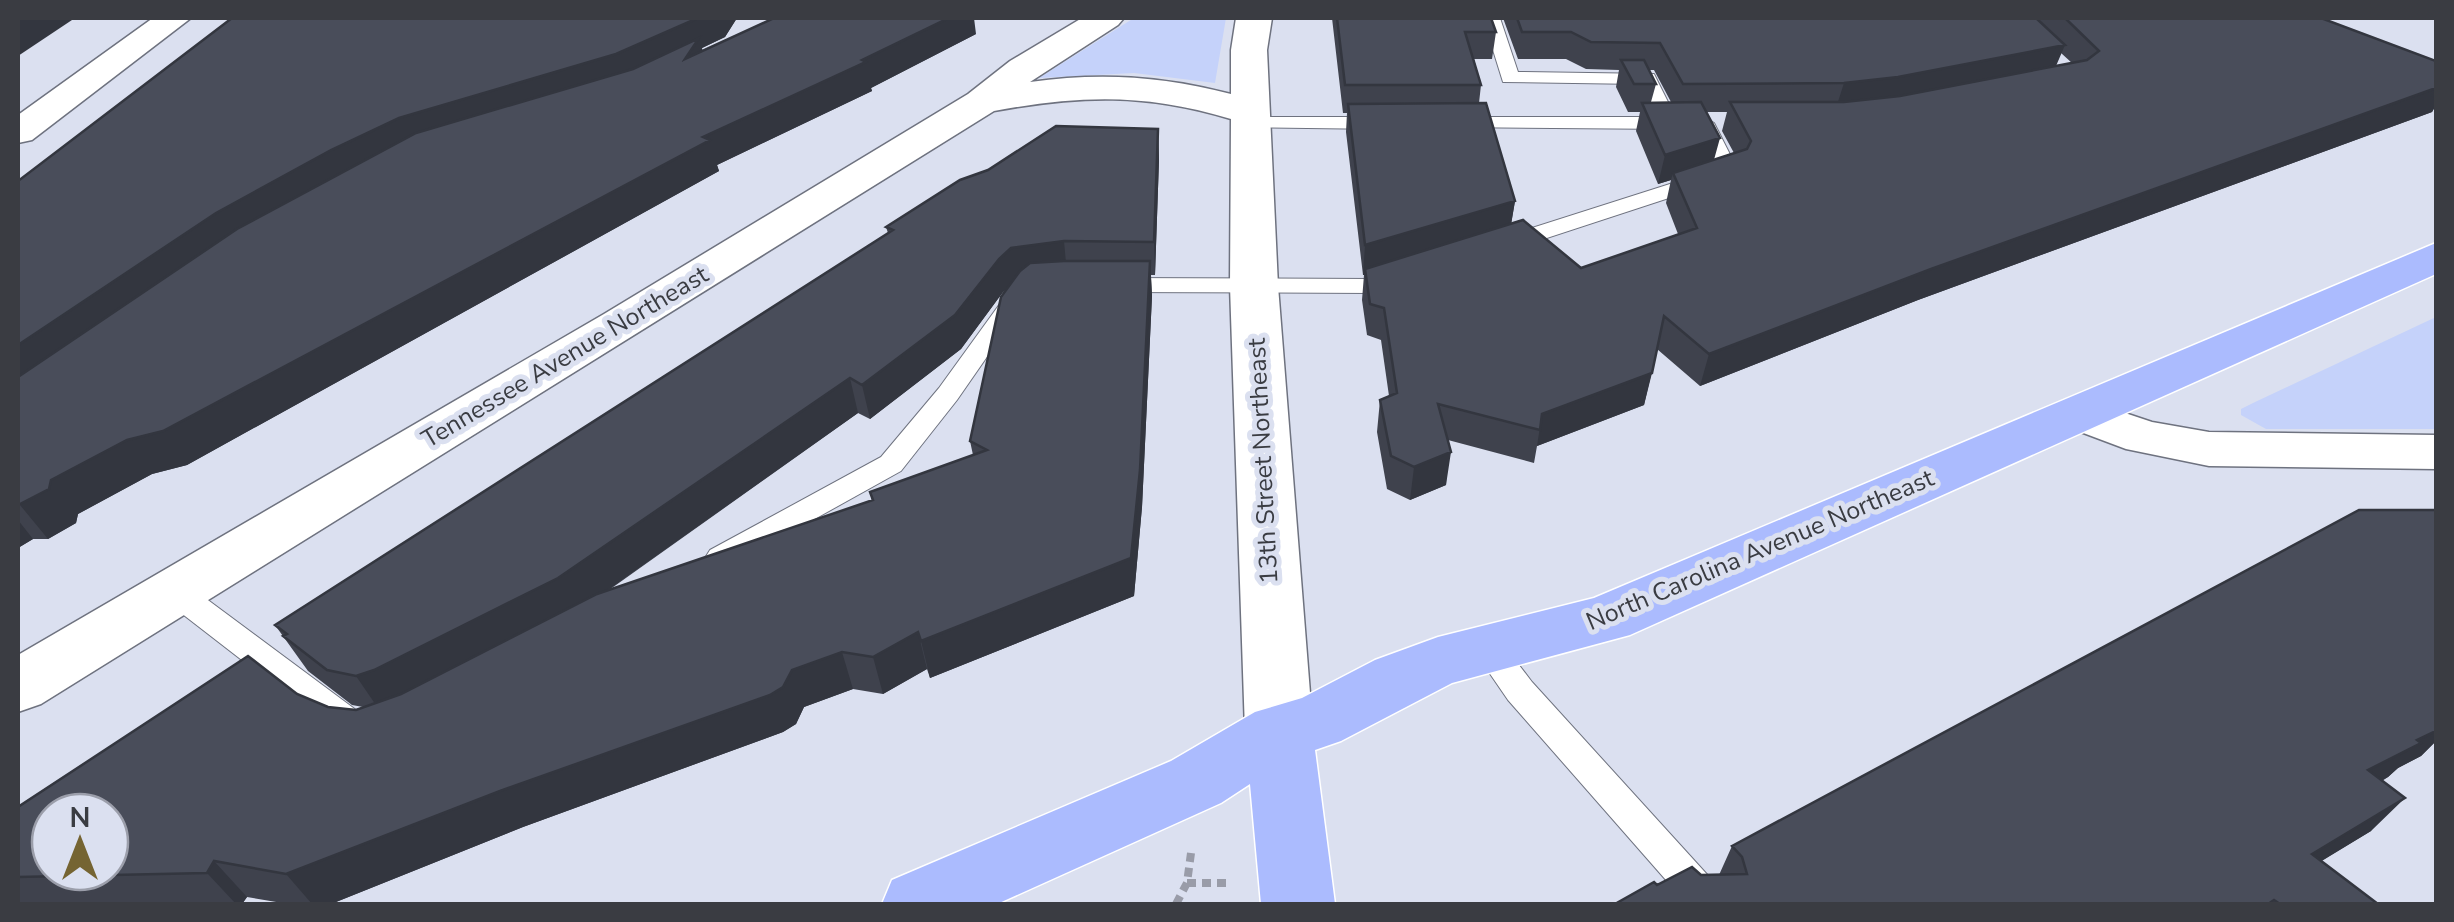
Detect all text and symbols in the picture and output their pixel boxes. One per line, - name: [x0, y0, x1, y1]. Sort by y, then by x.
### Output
- street label: Tennessee Avenue Northeast: [415, 258, 715, 456]
- street label: 13th Street Northeast: [1240, 337, 1286, 585]
- street label: North Carolina Avenue Northeast: [1581, 461, 1939, 639]
- north arrow: [30, 792, 130, 892]
- text: N: [70, 799, 90, 837]

